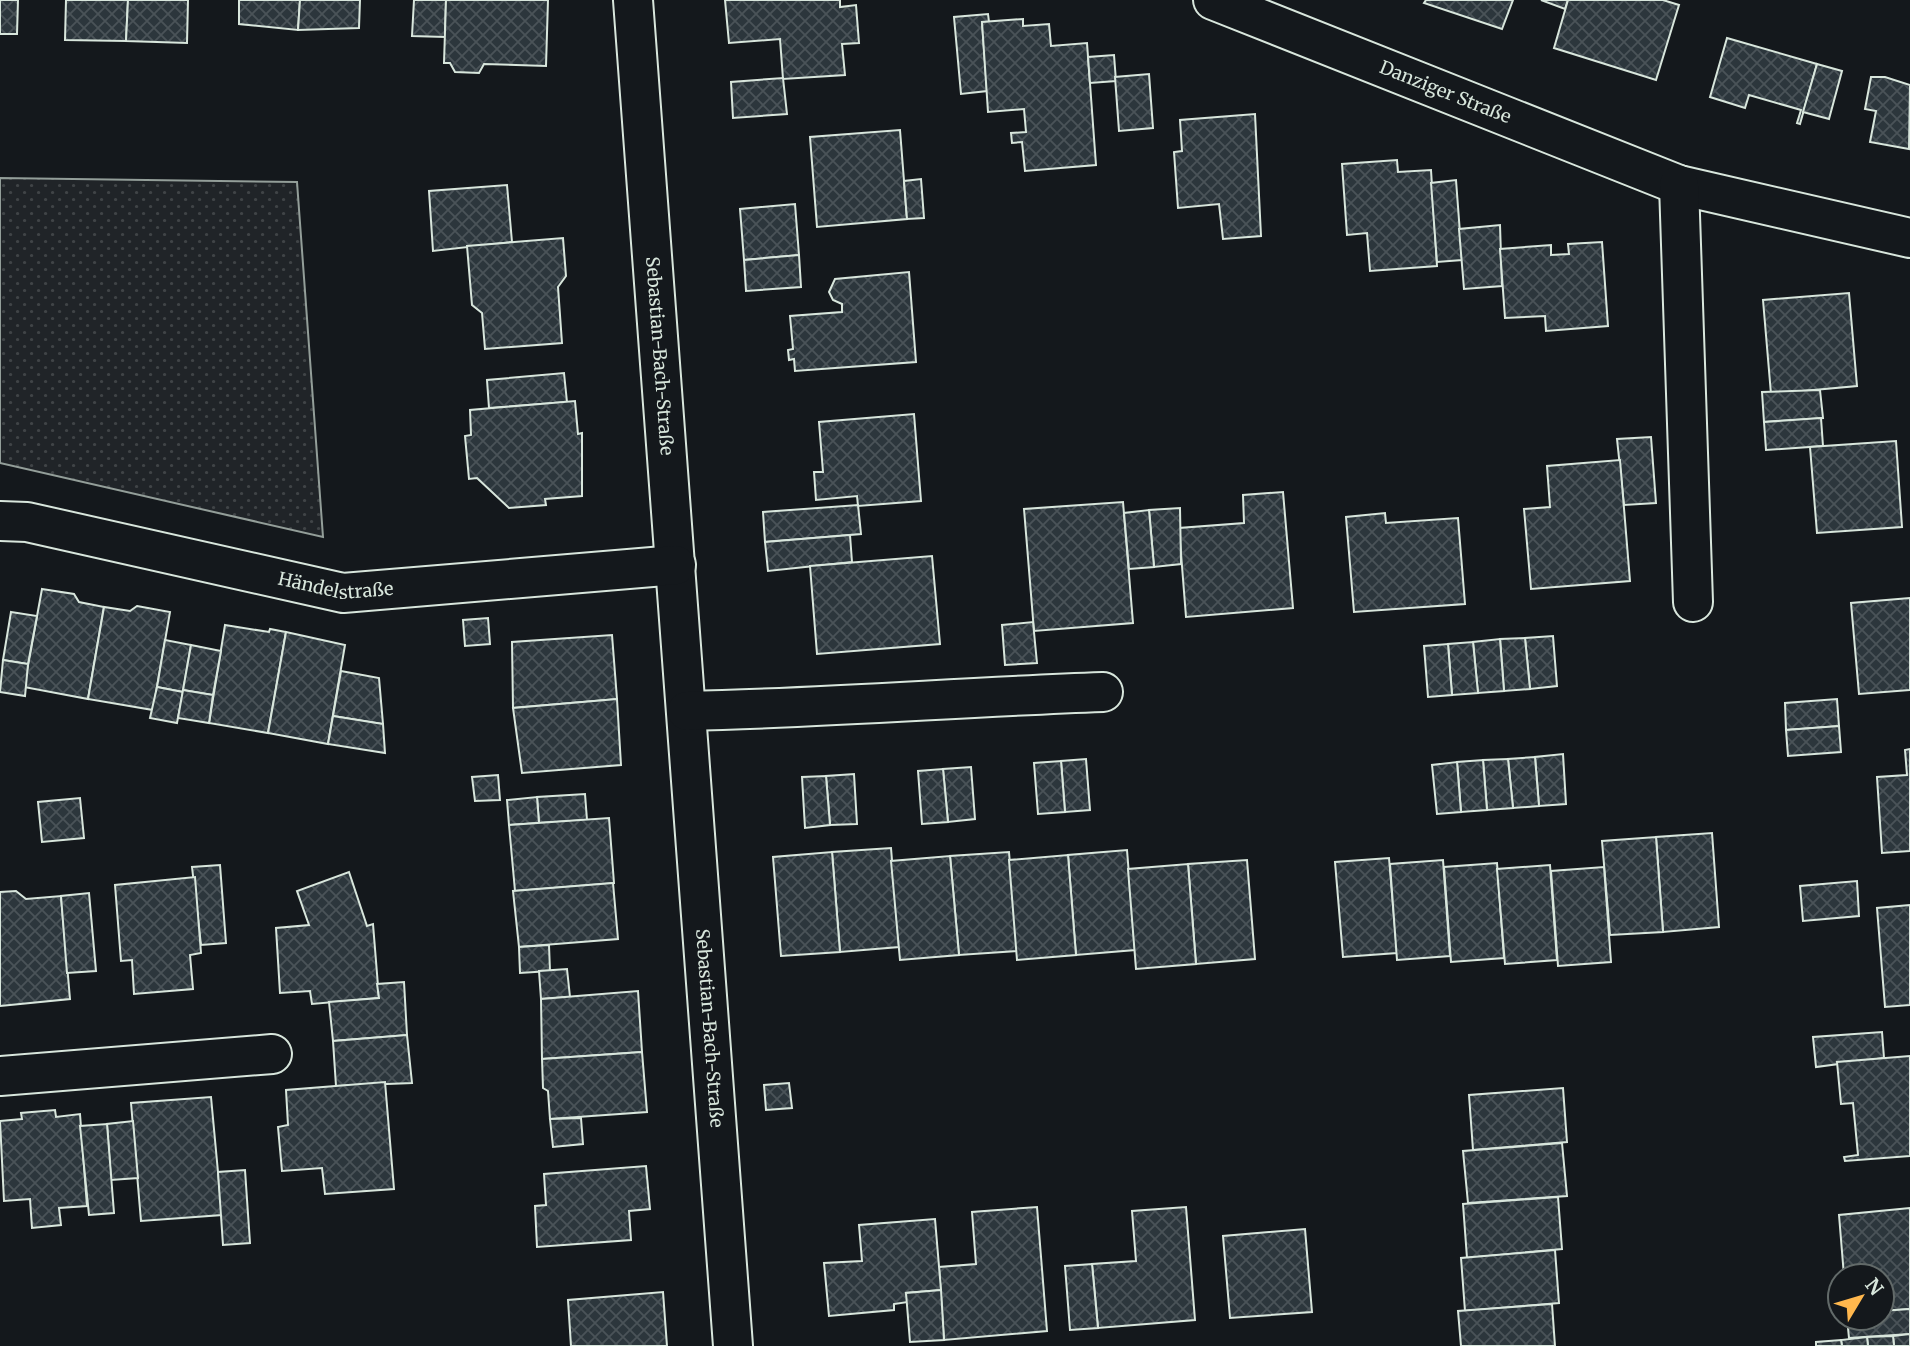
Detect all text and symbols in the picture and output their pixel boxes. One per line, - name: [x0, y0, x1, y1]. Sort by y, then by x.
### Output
- street label: Danziger Straße: [1376, 55, 1515, 128]
- street label: Sebastian-Bach-Straße: [641, 256, 679, 456]
- street label: Händelstraße: [276, 567, 394, 604]
- street label: Sebastian-Bach-Straße: [691, 928, 729, 1128]
- north arrow: [1826, 1262, 1896, 1332]
- text: N: [1860, 1273, 1888, 1300]

